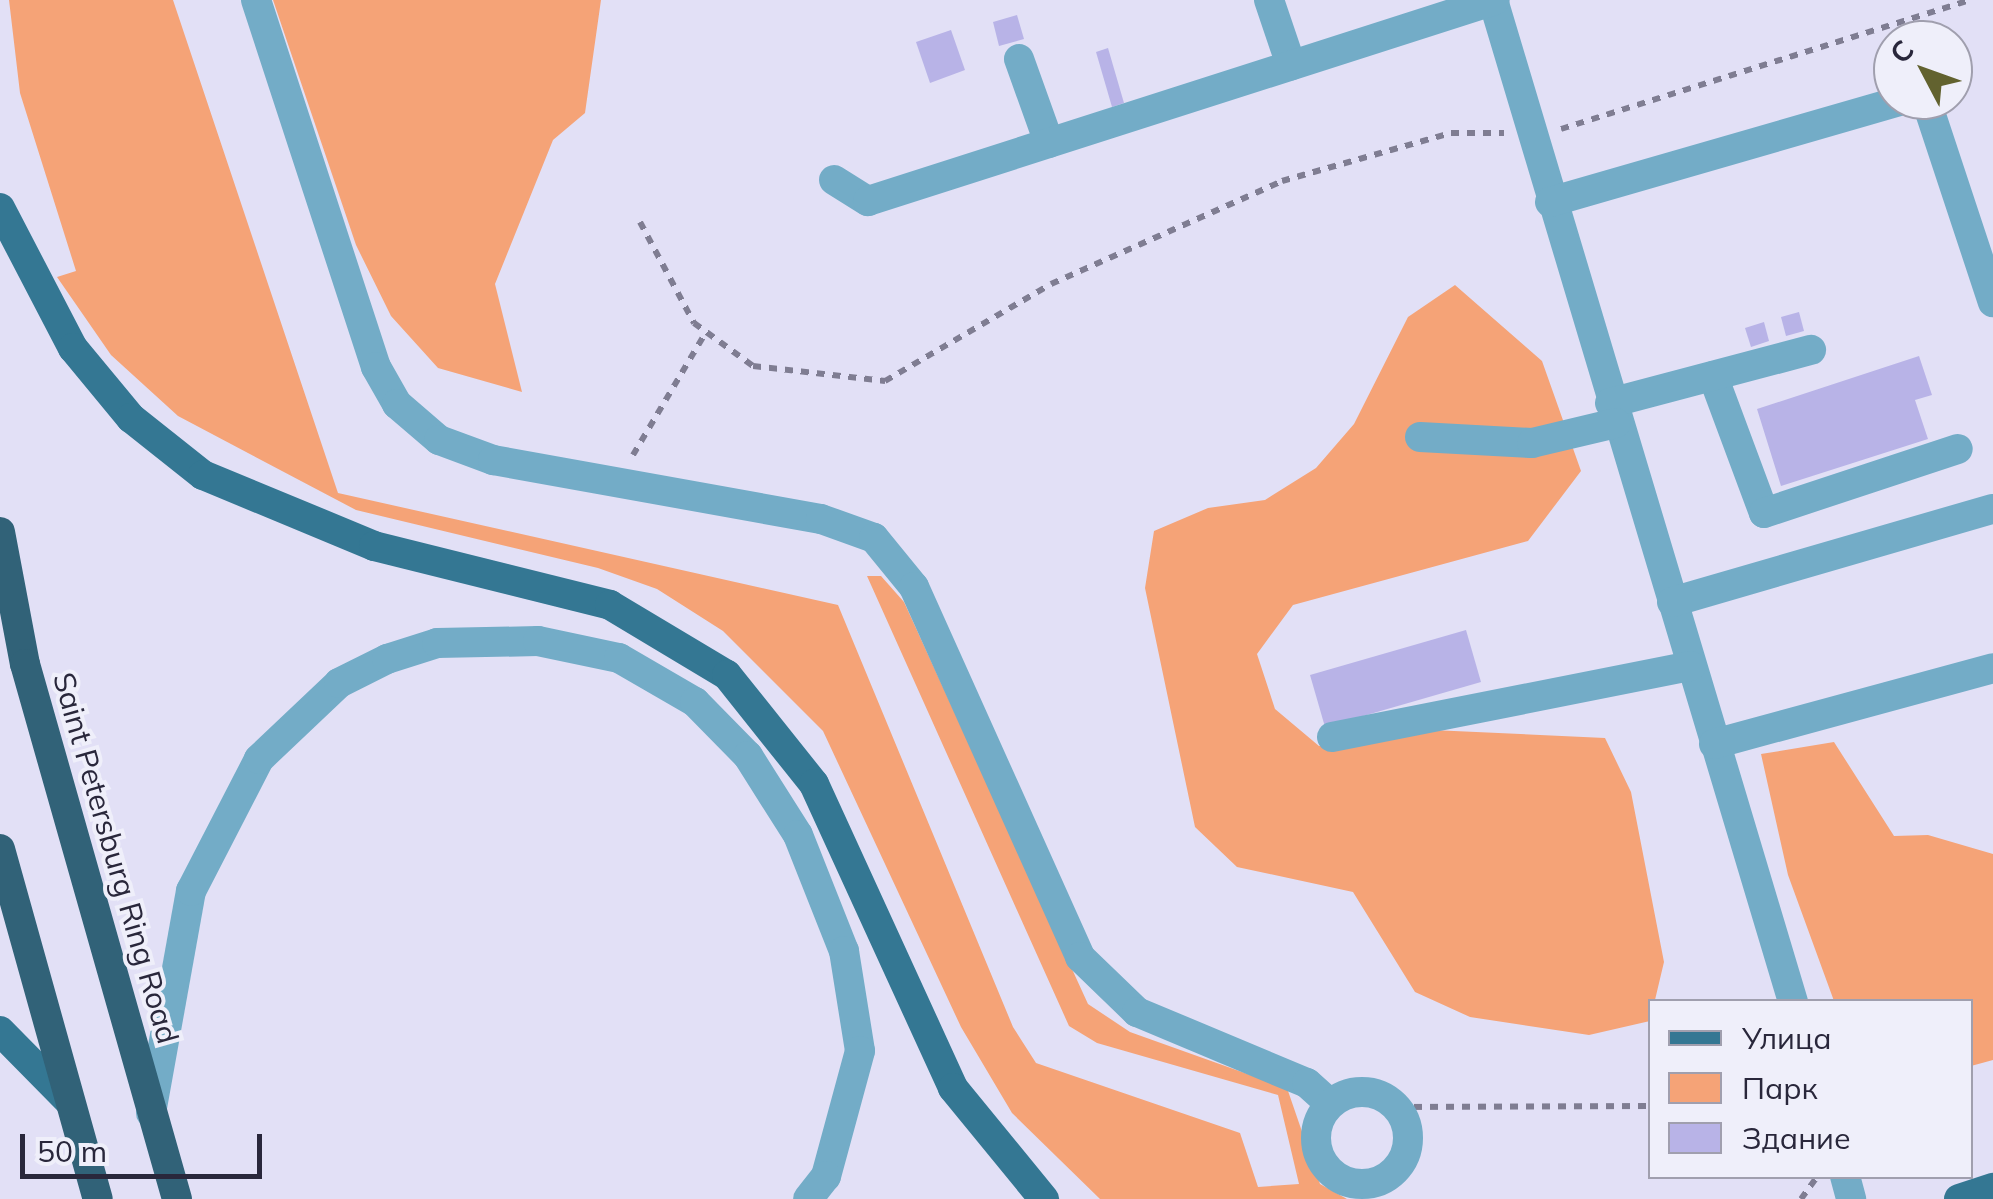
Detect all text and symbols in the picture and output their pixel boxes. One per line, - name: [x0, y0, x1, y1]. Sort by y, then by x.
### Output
- north arrow: [1873, 20, 1973, 120]
- text: С: [1882, 33, 1921, 70]
- street label: Saint Petersburg Ring Road: [46, 668, 186, 1048]
- legend: [1648, 999, 1973, 1179]
- text: Улица: [1742, 1019, 1832, 1057]
- text: Парк: [1742, 1069, 1818, 1107]
- scale bar: [25, 1114, 268, 1176]
- text: Здание: [1742, 1119, 1851, 1157]
- text: 50 m: [37, 1132, 107, 1170]

